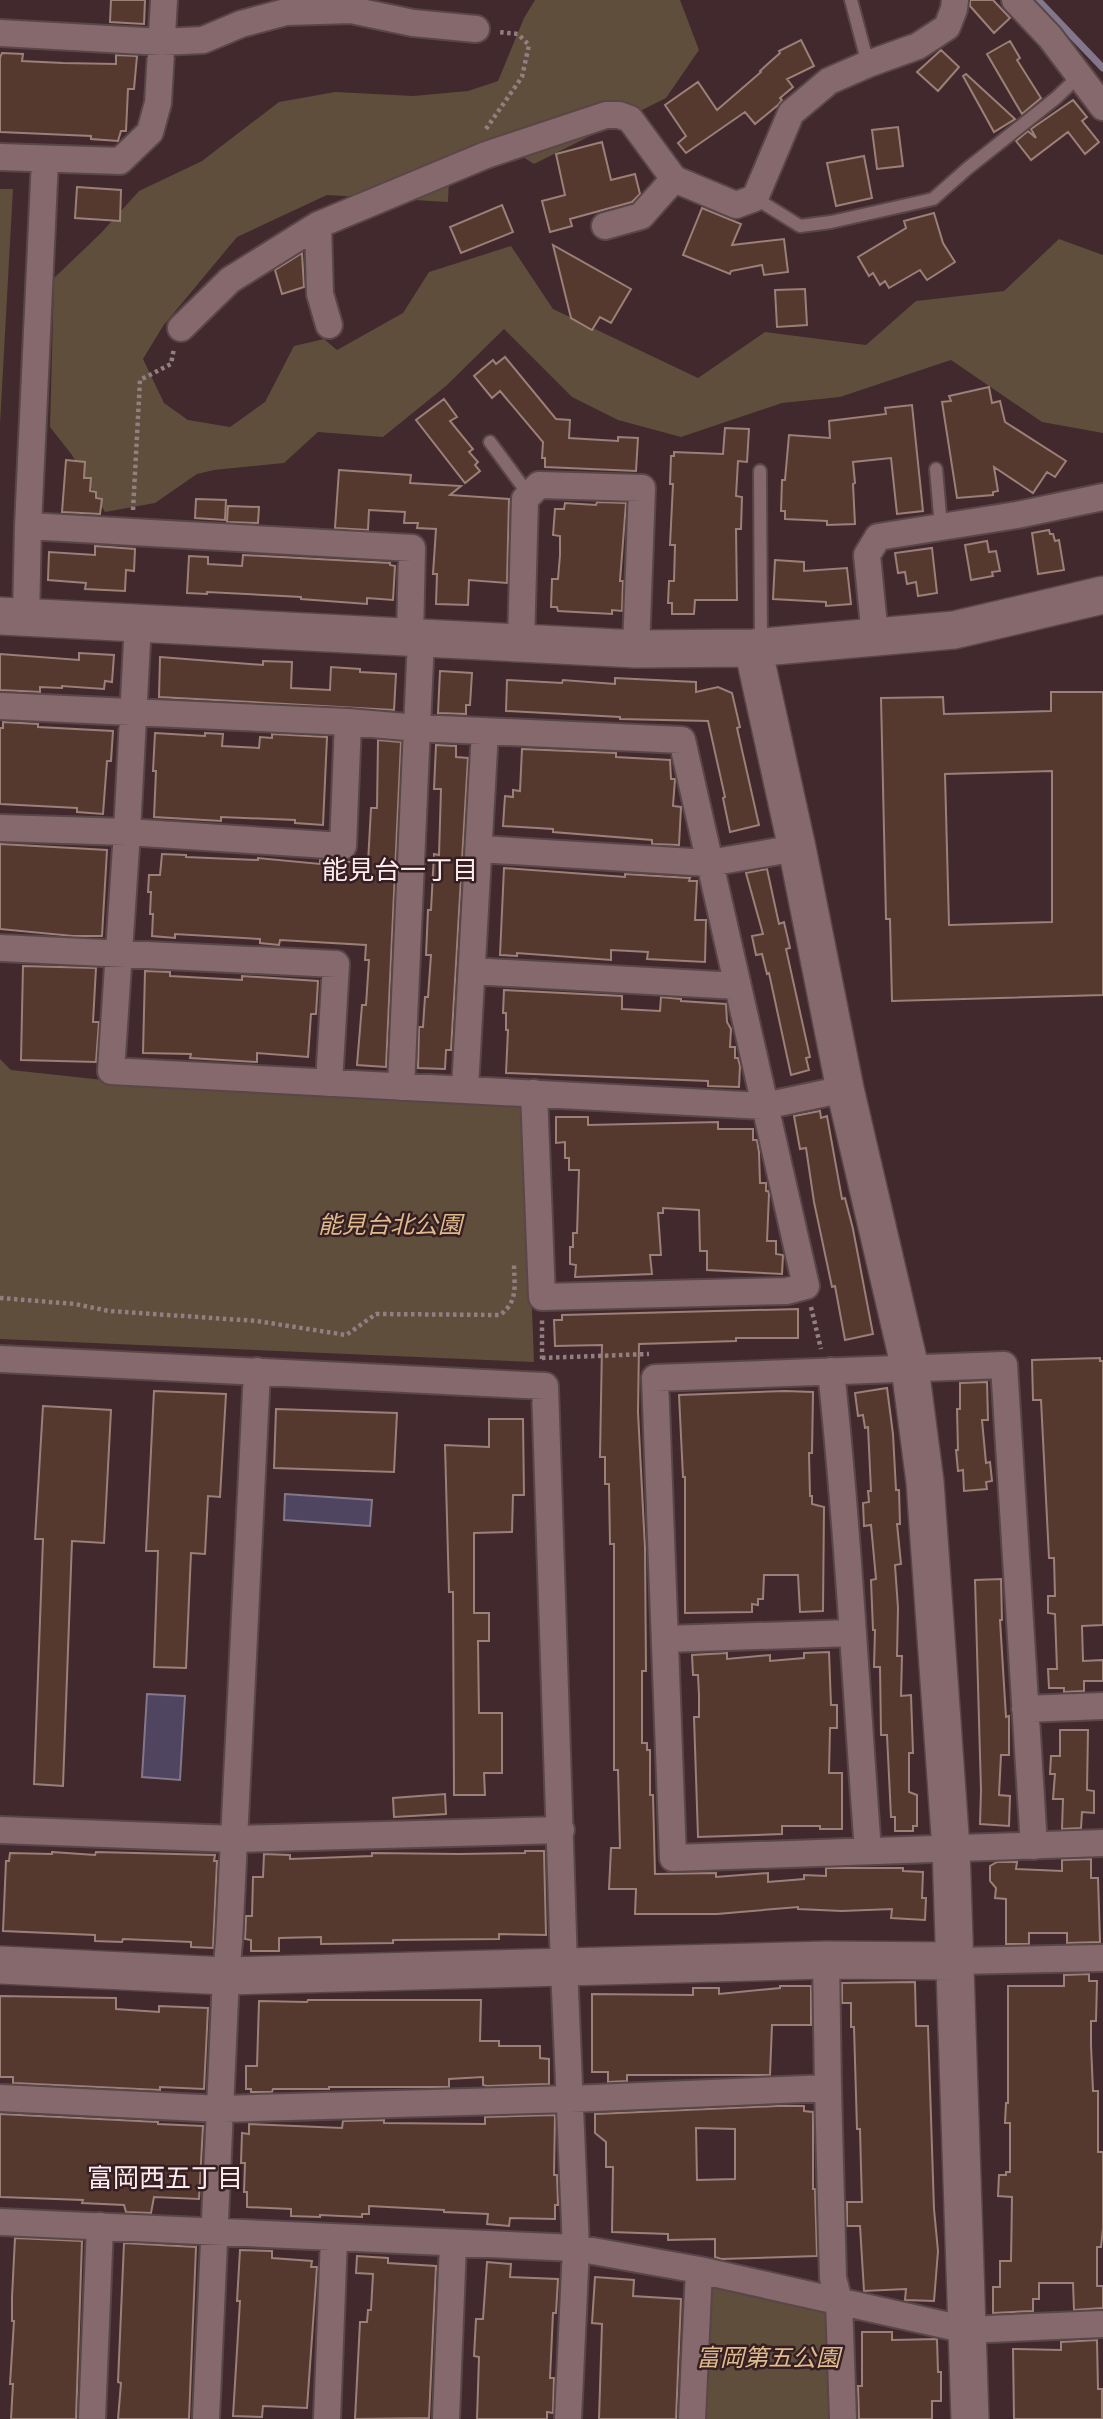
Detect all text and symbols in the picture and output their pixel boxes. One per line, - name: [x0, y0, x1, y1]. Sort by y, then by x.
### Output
- district label: 能見台一丁目: [322, 851, 478, 891]
- park label: 能見台北公園: [318, 1208, 465, 1244]
- district label: 富岡西五丁目: [87, 2159, 243, 2199]
- park label: 富岡第五公園: [696, 2341, 843, 2377]

